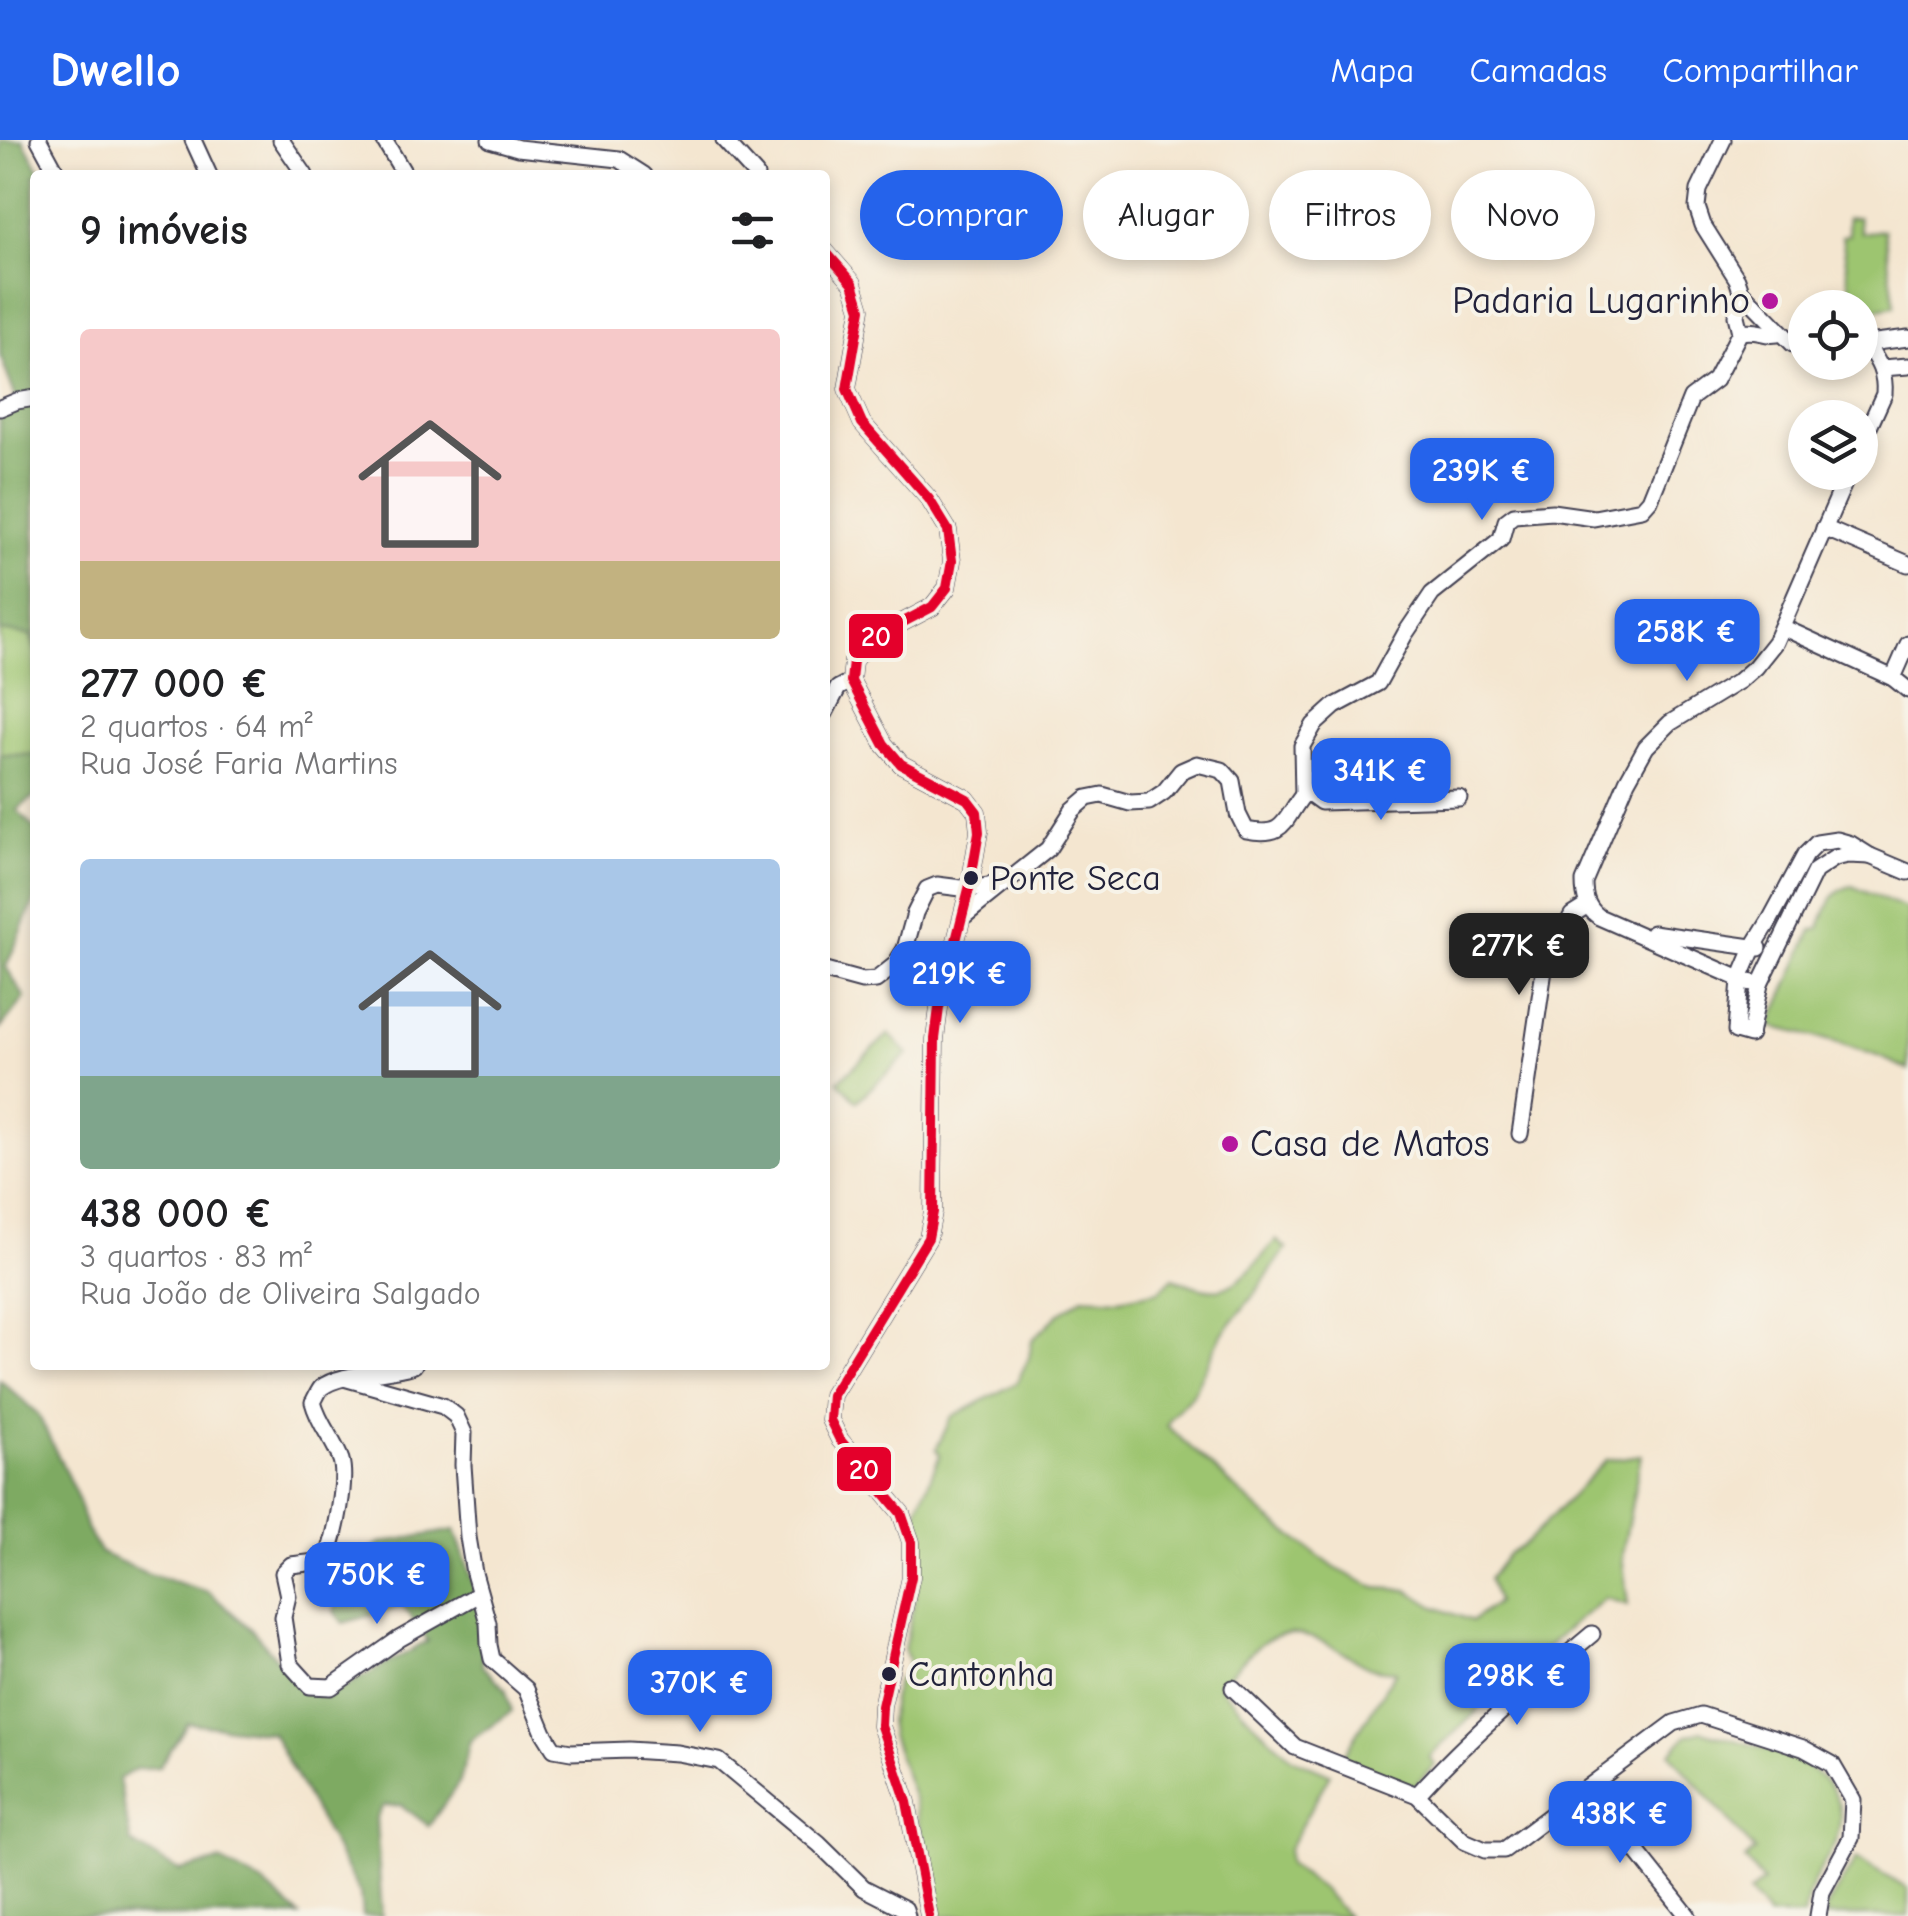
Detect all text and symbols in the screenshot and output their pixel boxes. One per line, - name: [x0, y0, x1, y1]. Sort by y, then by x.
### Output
- text: Dwello: [50, 43, 181, 98]
- text: Mapa: [1330, 50, 1414, 91]
- text: Camadas: [1469, 50, 1607, 91]
- text: Compartilhar: [1662, 50, 1858, 91]
- chip: Comprar: [860, 170, 1063, 260]
- chip: Alugar: [1083, 170, 1249, 260]
- chip: Filtros: [1269, 170, 1431, 260]
- chip: Novo: [1451, 170, 1595, 260]
- icon: filters: [725, 203, 780, 258]
- text: 9 imóveis: [80, 206, 248, 255]
- place label: Padaria Lugarinho: [1452, 279, 1750, 323]
- marker: Padaria Lugarinho: [1759, 290, 1781, 312]
- map controls: [1788, 290, 1878, 490]
- button: locate: [1788, 290, 1878, 380]
- icon: home: [340, 394, 520, 574]
- button: layers: [1788, 400, 1878, 490]
- pin: 239K €: [1401, 438, 1563, 523]
- text: 239K €: [1432, 452, 1532, 489]
- pin: 258K €: [1606, 599, 1768, 684]
- line badge: 20: [847, 612, 905, 660]
- text: 258K €: [1637, 613, 1737, 650]
- text: 20: [861, 621, 891, 653]
- text: 277 000 €: [80, 659, 269, 708]
- text: 2 quartos · 64 m²: [80, 708, 313, 745]
- pin: 341K €: [1300, 738, 1462, 823]
- text: Rua José Faria Martins: [80, 745, 398, 782]
- text: 341K €: [1334, 752, 1428, 789]
- place label: Ponte Seca: [990, 858, 1161, 899]
- marker: Ponte Seca: [961, 868, 981, 888]
- pin: 277K €: [1438, 913, 1600, 998]
- icon: home: [340, 924, 520, 1104]
- text: 277K €: [1471, 927, 1567, 964]
- pin: 219K €: [879, 941, 1041, 1026]
- text: 219K €: [912, 955, 1008, 992]
- place label: Casa de Matos: [1250, 1122, 1490, 1166]
- marker: Casa de Matos: [1219, 1133, 1241, 1155]
- text: 438 000 €: [80, 1189, 273, 1238]
- text: 3 quartos · 83 m²: [80, 1238, 312, 1275]
- text: Rua João de Oliveira Salgado: [80, 1275, 481, 1312]
- line badge: 20: [835, 1445, 893, 1493]
- text: 20: [849, 1454, 879, 1486]
- pin: 750K €: [296, 1542, 458, 1627]
- text: 750K €: [326, 1556, 428, 1593]
- pin: 298K €: [1436, 1643, 1598, 1728]
- pin: 370K €: [619, 1650, 781, 1735]
- place label: Cantonha: [908, 1654, 1055, 1695]
- text: 298K €: [1467, 1657, 1567, 1694]
- text: 370K €: [650, 1664, 750, 1701]
- marker: Cantonha: [879, 1664, 899, 1684]
- pin: 438K €: [1539, 1781, 1701, 1866]
- text: 438K €: [1571, 1795, 1669, 1832]

